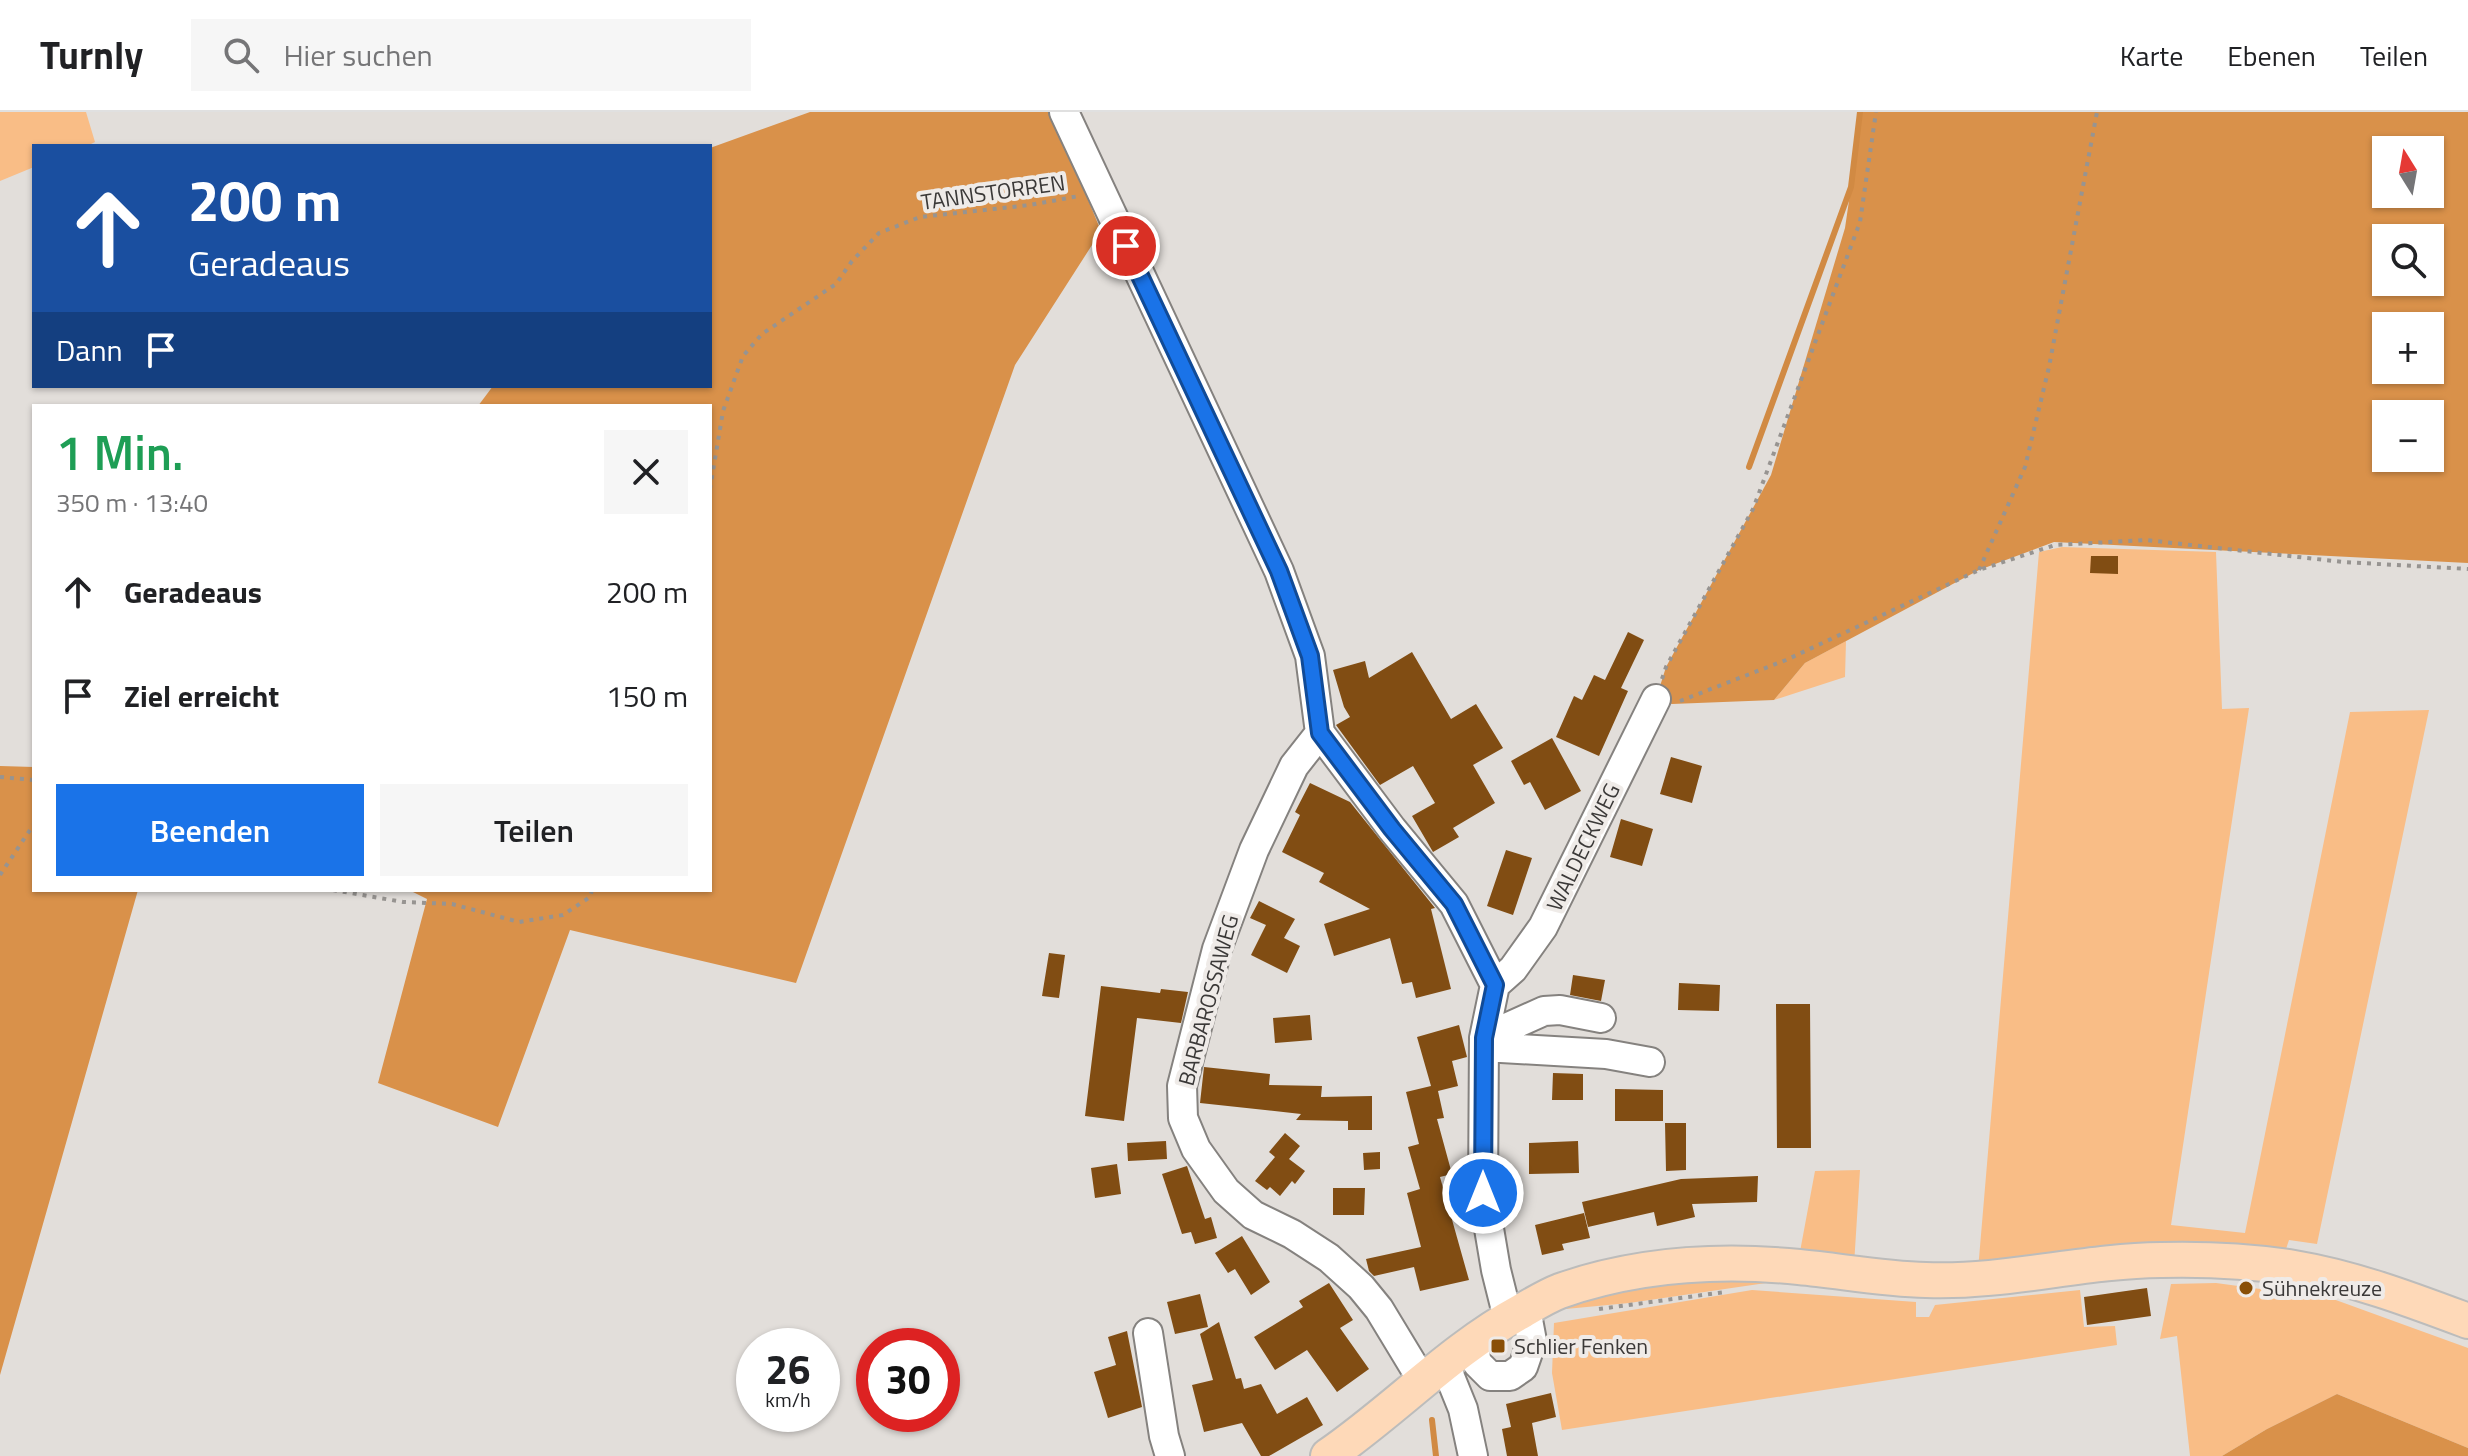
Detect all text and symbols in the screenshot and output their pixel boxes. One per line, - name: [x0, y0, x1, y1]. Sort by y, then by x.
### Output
- search box: [191, 19, 751, 91]
- text: Turnly: [40, 26, 143, 84]
- text: Hier suchen: [283, 32, 433, 78]
- icon: search: [219, 33, 263, 77]
- text: Karte: [2120, 34, 2183, 77]
- text: Ebenen: [2227, 34, 2316, 77]
- text: Teilen: [2360, 34, 2428, 77]
- north arrow: [2372, 136, 2444, 208]
- map controls: [2372, 136, 2444, 472]
- text: 200 m: [188, 158, 341, 243]
- street label: TANNSTORREN: [919, 165, 1067, 219]
- icon: ahead: [56, 176, 160, 280]
- pin: [1092, 212, 1160, 280]
- icon: arrive: [1104, 224, 1148, 268]
- button: search: [2372, 224, 2444, 296]
- text: Geradeaus: [188, 235, 350, 290]
- button: +: [2372, 312, 2444, 384]
- text: Dann: [56, 327, 123, 373]
- icon: arrive: [139, 328, 183, 372]
- button: −: [2372, 400, 2444, 472]
- text: 1 Min.: [56, 416, 184, 489]
- button: close: [604, 430, 688, 514]
- text: 350 m · 13:40: [56, 483, 208, 522]
- text: Geradeaus: [124, 569, 262, 615]
- text: 200 m: [606, 569, 688, 615]
- icon: ahead: [56, 570, 100, 614]
- text: Ziel erreicht: [124, 673, 279, 719]
- text: 150 m: [606, 673, 688, 719]
- icon: arrive: [56, 674, 100, 718]
- street label: WALDECKWEG: [1537, 777, 1629, 917]
- button: Beenden: [56, 784, 364, 876]
- button: Teilen: [380, 784, 688, 876]
- street label: BARBAROSSAWEG: [1169, 911, 1247, 1089]
- position arrow: [1441, 1151, 1525, 1235]
- place label: Sühnekreuze: [2262, 1271, 2382, 1305]
- marker: Sühnekreuze: [2237, 1279, 2255, 1297]
- speed limit sign: 30: [856, 1328, 960, 1432]
- place label: Schlier Fenken: [1514, 1329, 1648, 1363]
- marker: Schlier Fenken: [1489, 1337, 1507, 1355]
- text: 26: [766, 1339, 810, 1400]
- text: km/h: [765, 1384, 811, 1415]

